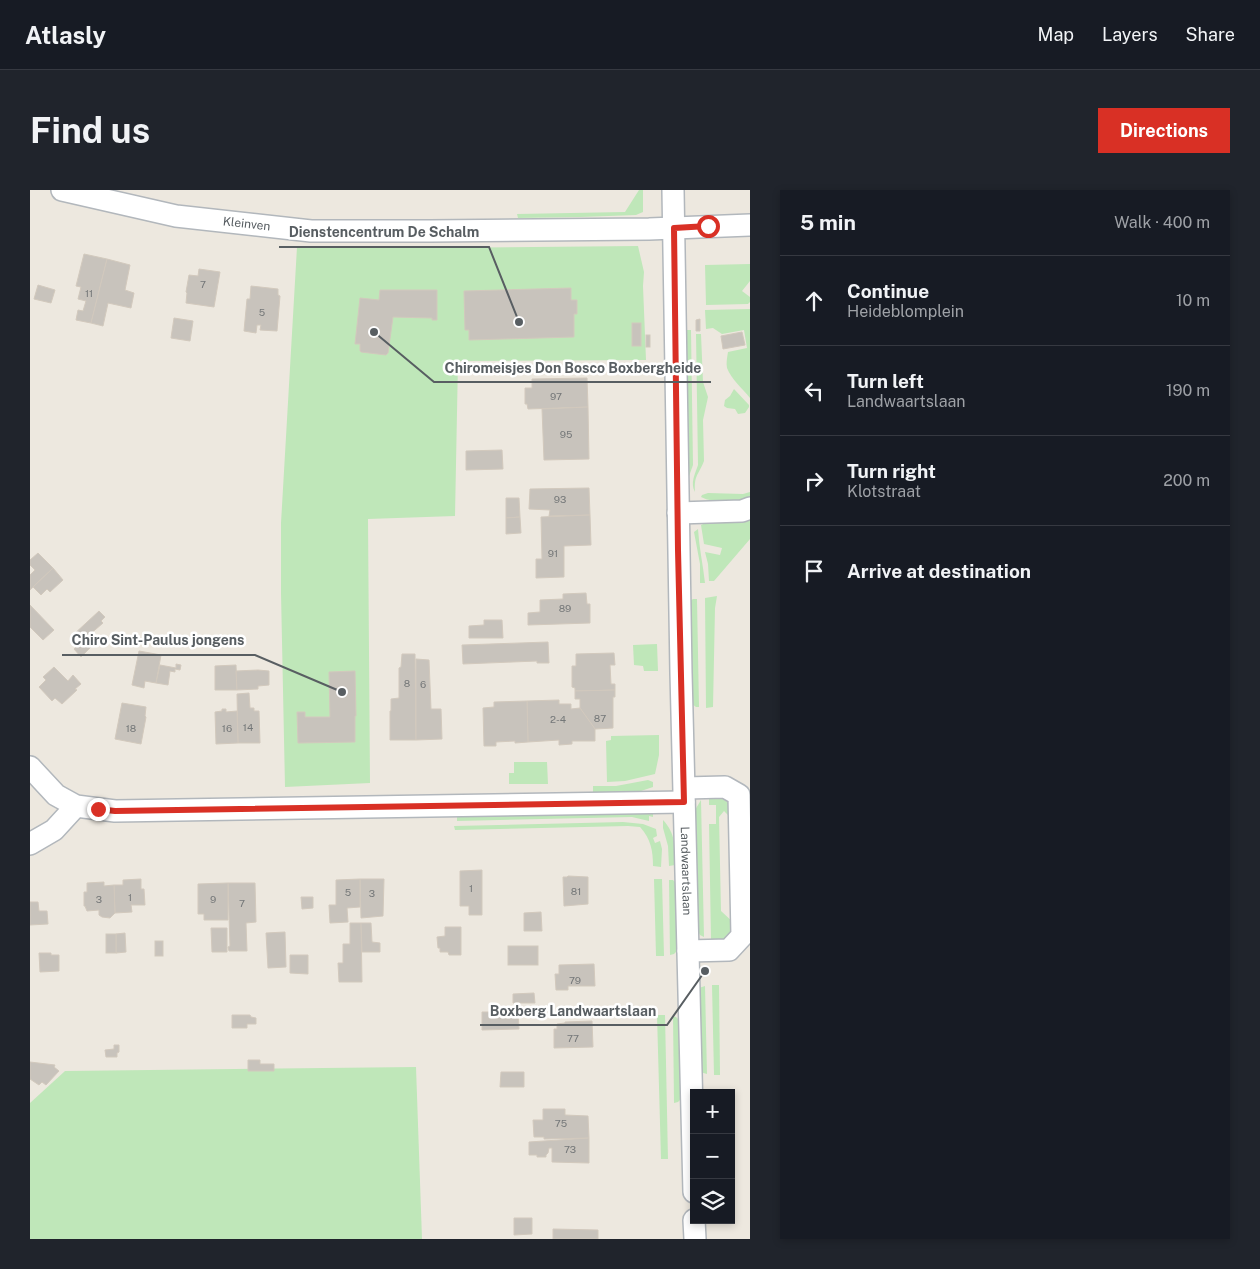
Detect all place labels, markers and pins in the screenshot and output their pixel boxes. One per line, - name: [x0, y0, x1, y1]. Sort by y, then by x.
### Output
- callout: Dienstencentrum De Schalm: [279, 218, 489, 247]
- callout: Chiromeisjes Don Bosco Boxbergheide: [434, 353, 711, 382]
- callout: Chiro Sint-Paulus jongens: [62, 626, 255, 655]
- callout: Boxberg Landwaartslaan: [480, 996, 667, 1025]

